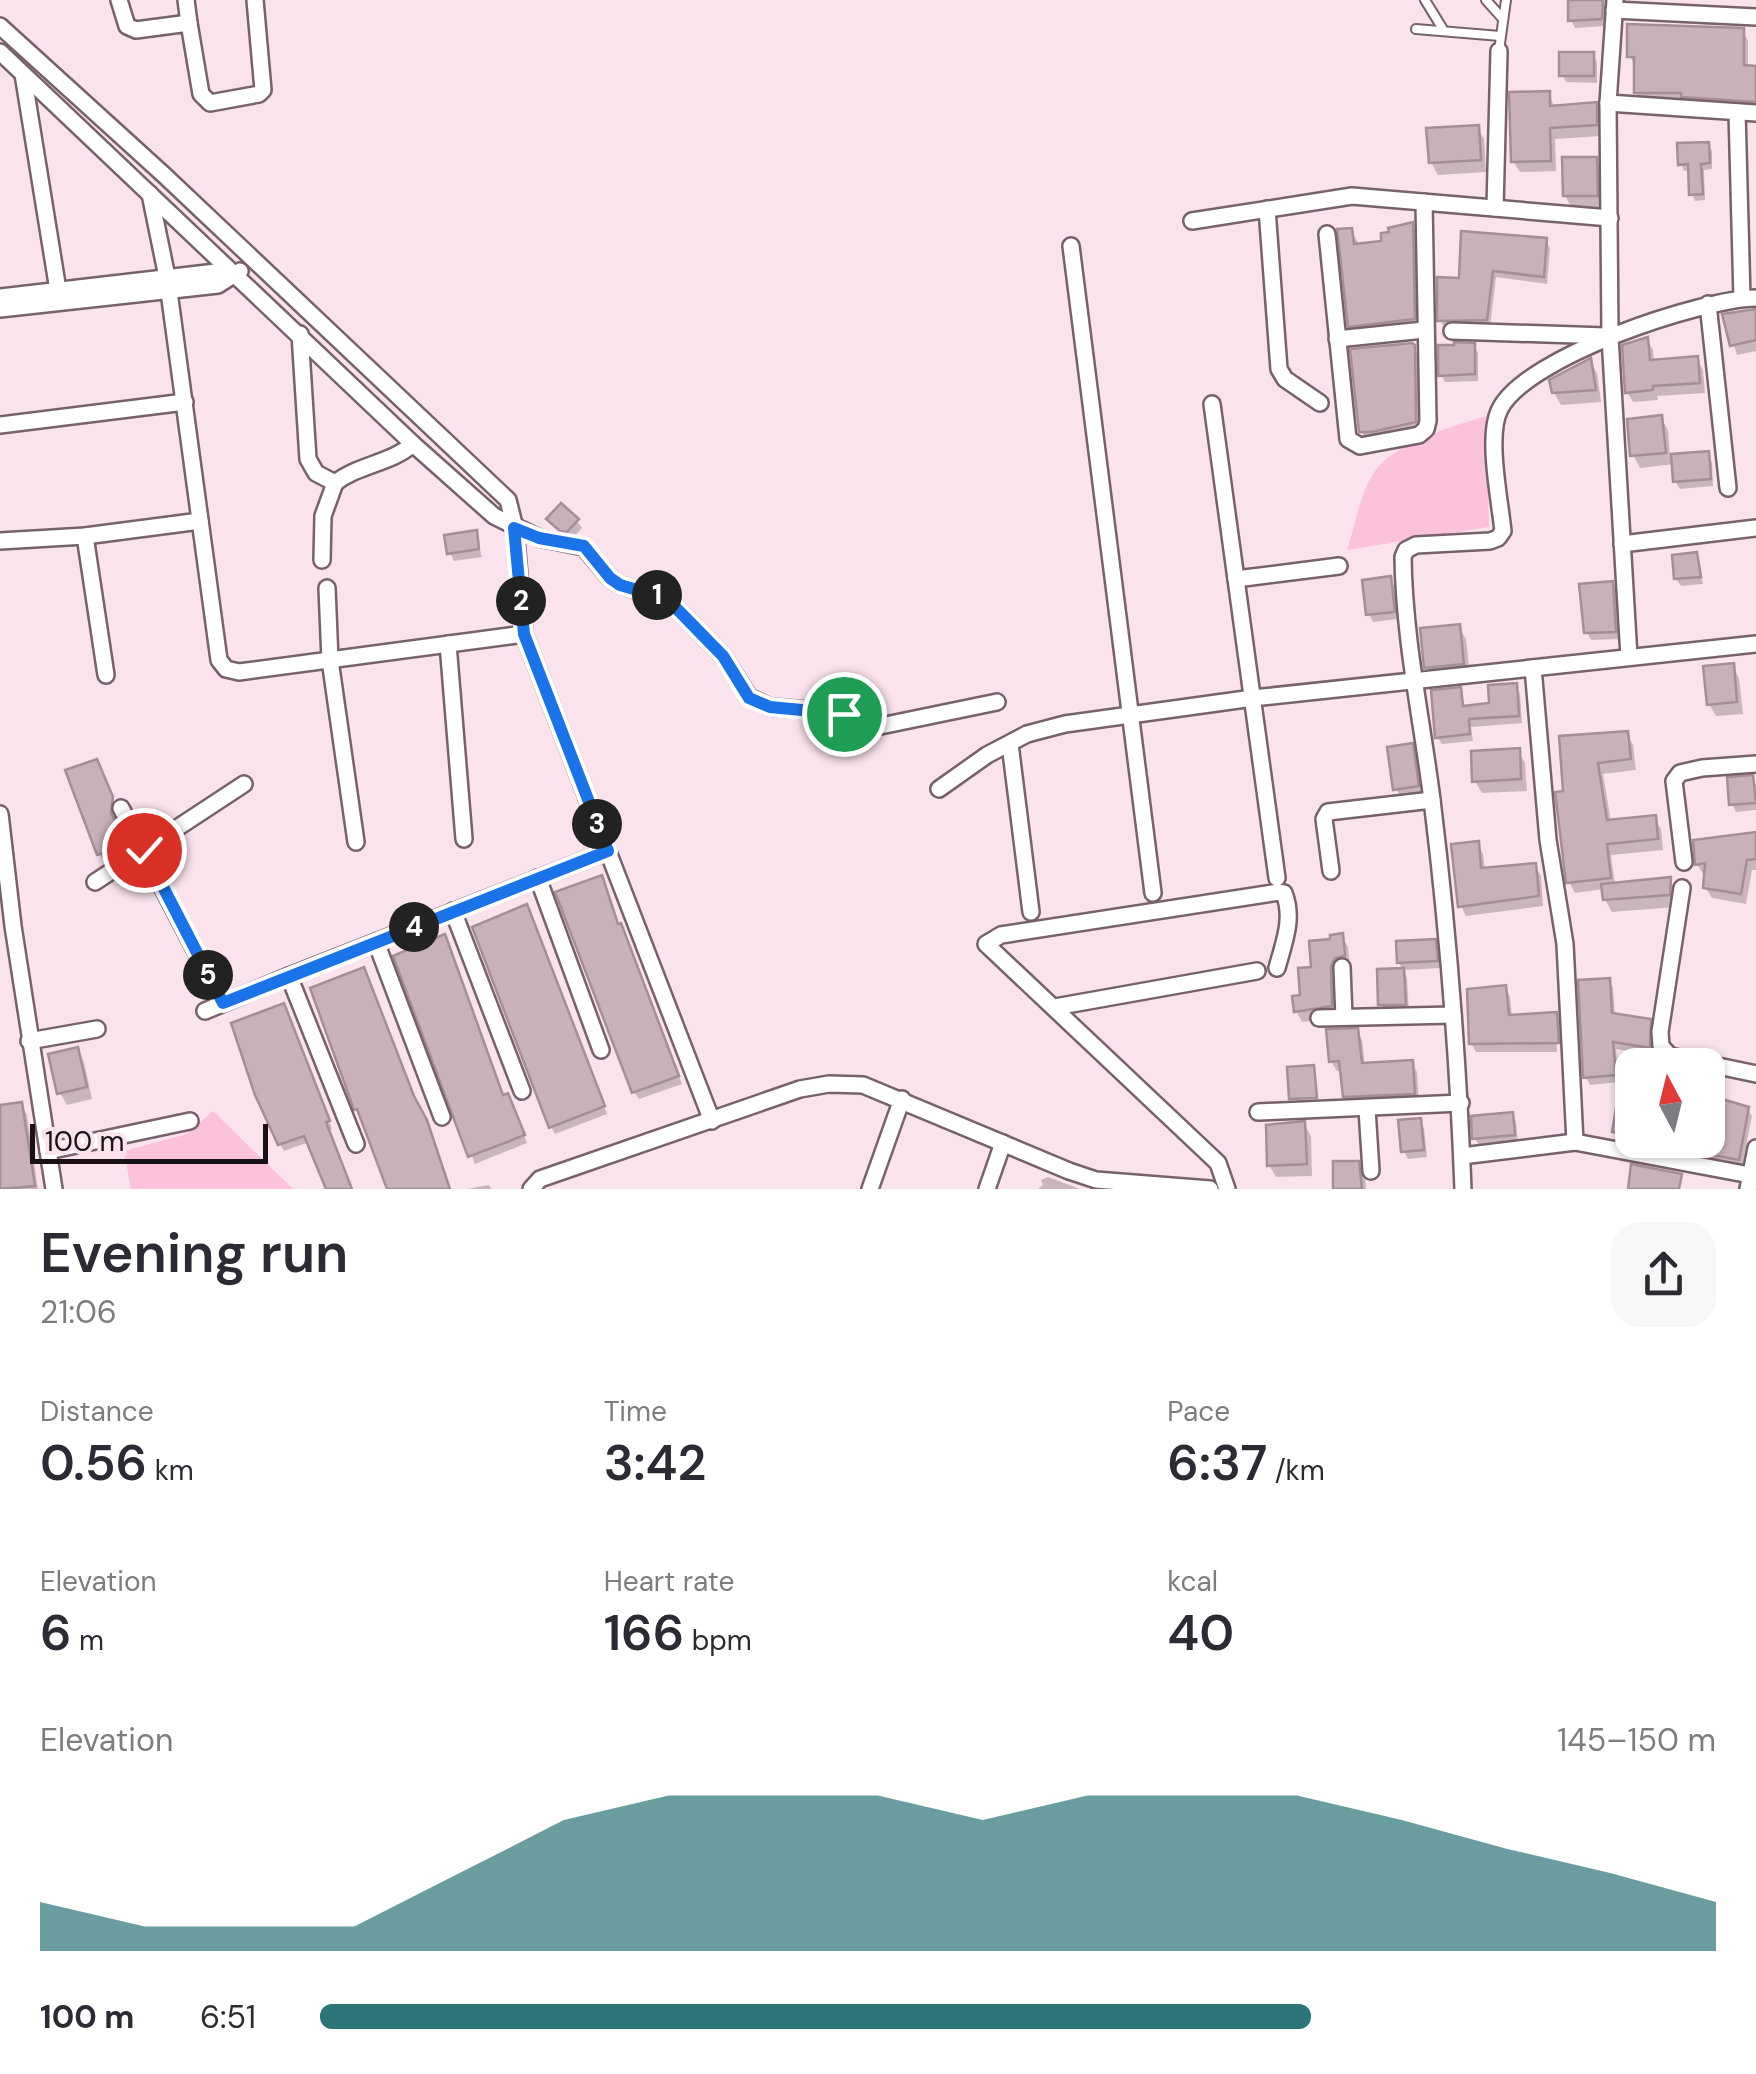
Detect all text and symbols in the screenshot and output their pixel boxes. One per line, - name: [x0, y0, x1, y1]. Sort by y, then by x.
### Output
- pin: 1: [632, 570, 682, 620]
- pin: 2: [496, 576, 546, 626]
- text: 1: [652, 576, 662, 613]
- text: 2: [513, 582, 529, 619]
- pin: [802, 672, 887, 757]
- icon: arrive: [817, 687, 872, 742]
- pin: 3: [572, 799, 622, 849]
- text: 3: [589, 805, 605, 842]
- pin: [102, 808, 187, 893]
- icon: check: [117, 823, 172, 878]
- pin: 4: [389, 902, 439, 952]
- text: 4: [405, 908, 423, 945]
- pin: 5: [183, 950, 233, 1000]
- text: 5: [199, 956, 217, 993]
- north arrow: [1615, 1048, 1725, 1158]
- map controls: [1615, 1048, 1725, 1158]
- scale bar: [30, 1119, 268, 1164]
- text: 100 m: [45, 1123, 124, 1160]
- text: Evening run: [40, 1217, 348, 1289]
- button: share: [1611, 1222, 1716, 1327]
- text: 21:06: [40, 1291, 117, 1333]
- text: Distance: [40, 1393, 154, 1430]
- text: Time: [604, 1393, 667, 1430]
- text: Pace: [1167, 1393, 1230, 1430]
- text: 0.56: [40, 1430, 147, 1496]
- text: 3:42: [604, 1430, 706, 1496]
- text: 6:37: [1167, 1430, 1267, 1496]
- text: km: [147, 1452, 194, 1489]
- text: /km: [1267, 1452, 1325, 1489]
- text: Elevation: [40, 1563, 157, 1600]
- text: Heart rate: [604, 1563, 734, 1600]
- text: kcal: [1167, 1563, 1218, 1600]
- text: 6: [40, 1600, 72, 1666]
- text: 166: [604, 1600, 684, 1666]
- text: 40: [1167, 1600, 1234, 1666]
- text: m: [72, 1622, 104, 1659]
- text: bpm: [684, 1622, 752, 1659]
- text: Elevation: [40, 1719, 173, 1761]
- text: 145–150 m: [1557, 1719, 1716, 1761]
- text: 100 m: [40, 1996, 134, 2038]
- text: 6:51: [200, 1996, 256, 2038]

